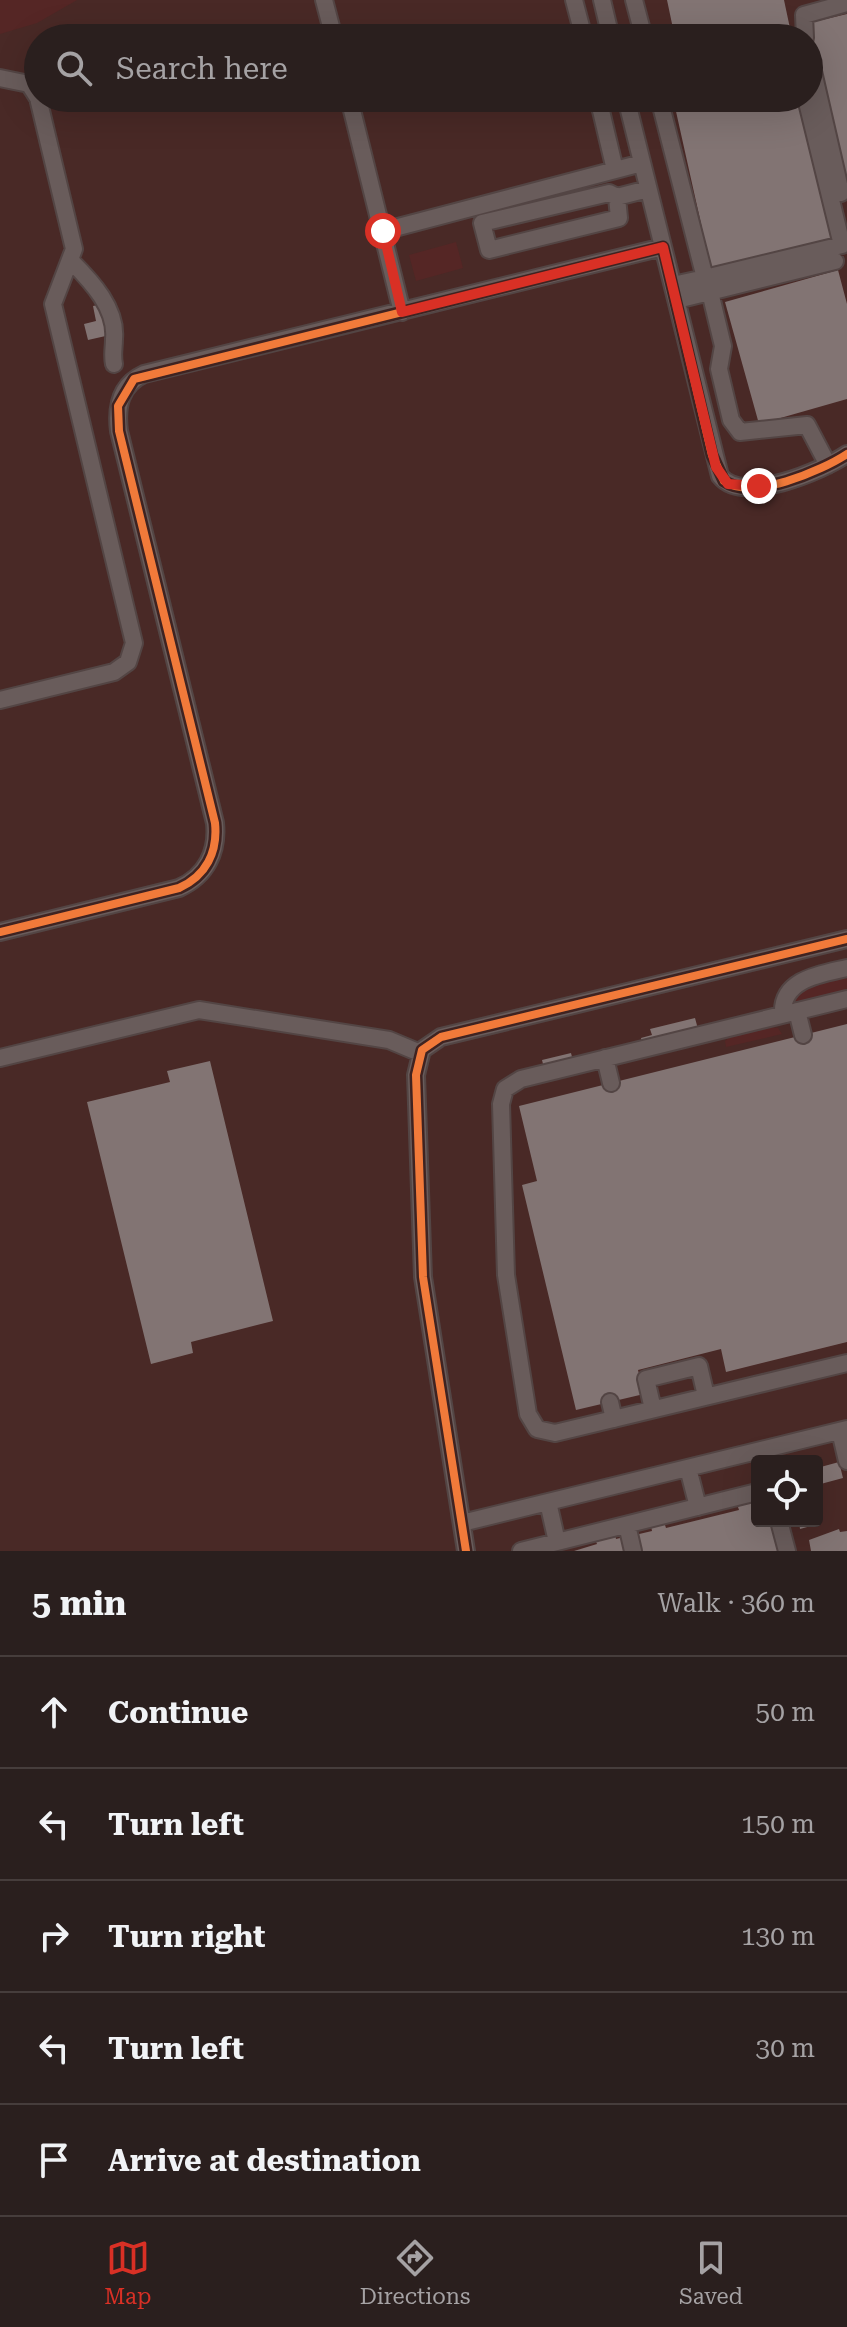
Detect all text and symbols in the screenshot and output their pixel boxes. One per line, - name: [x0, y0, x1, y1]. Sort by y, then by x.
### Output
- search box: [24, 24, 823, 112]
- icon: search: [52, 46, 96, 90]
- text: Search here: [116, 51, 288, 86]
- route start: [365, 213, 401, 249]
- route end: [741, 468, 777, 504]
- map controls: [751, 1455, 823, 1527]
- button: locate: [751, 1455, 823, 1527]
- text: 5 min: [32, 1583, 127, 1623]
- text: Walk · 360 m: [657, 1588, 815, 1618]
- icon: ahead: [32, 1690, 76, 1734]
- text: Continue: [108, 1695, 248, 1730]
- text: 50 m: [756, 1697, 815, 1727]
- icon: left: [32, 1802, 76, 1846]
- text: Turn left: [108, 1807, 244, 1842]
- text: 150 m: [741, 1809, 815, 1839]
- icon: right: [32, 1914, 76, 1958]
- text: Turn right: [108, 1919, 265, 1954]
- text: 130 m: [741, 1921, 815, 1951]
- icon: left: [32, 2026, 76, 2070]
- text: Turn left: [108, 2031, 244, 2066]
- text: 30 m: [756, 2033, 815, 2063]
- icon: arrive: [32, 2138, 76, 2182]
- text: Arrive at destination: [108, 2143, 421, 2178]
- tab: Map: [104, 2236, 151, 2309]
- tab: Directions: [360, 2236, 470, 2309]
- tab: Saved: [679, 2236, 743, 2309]

